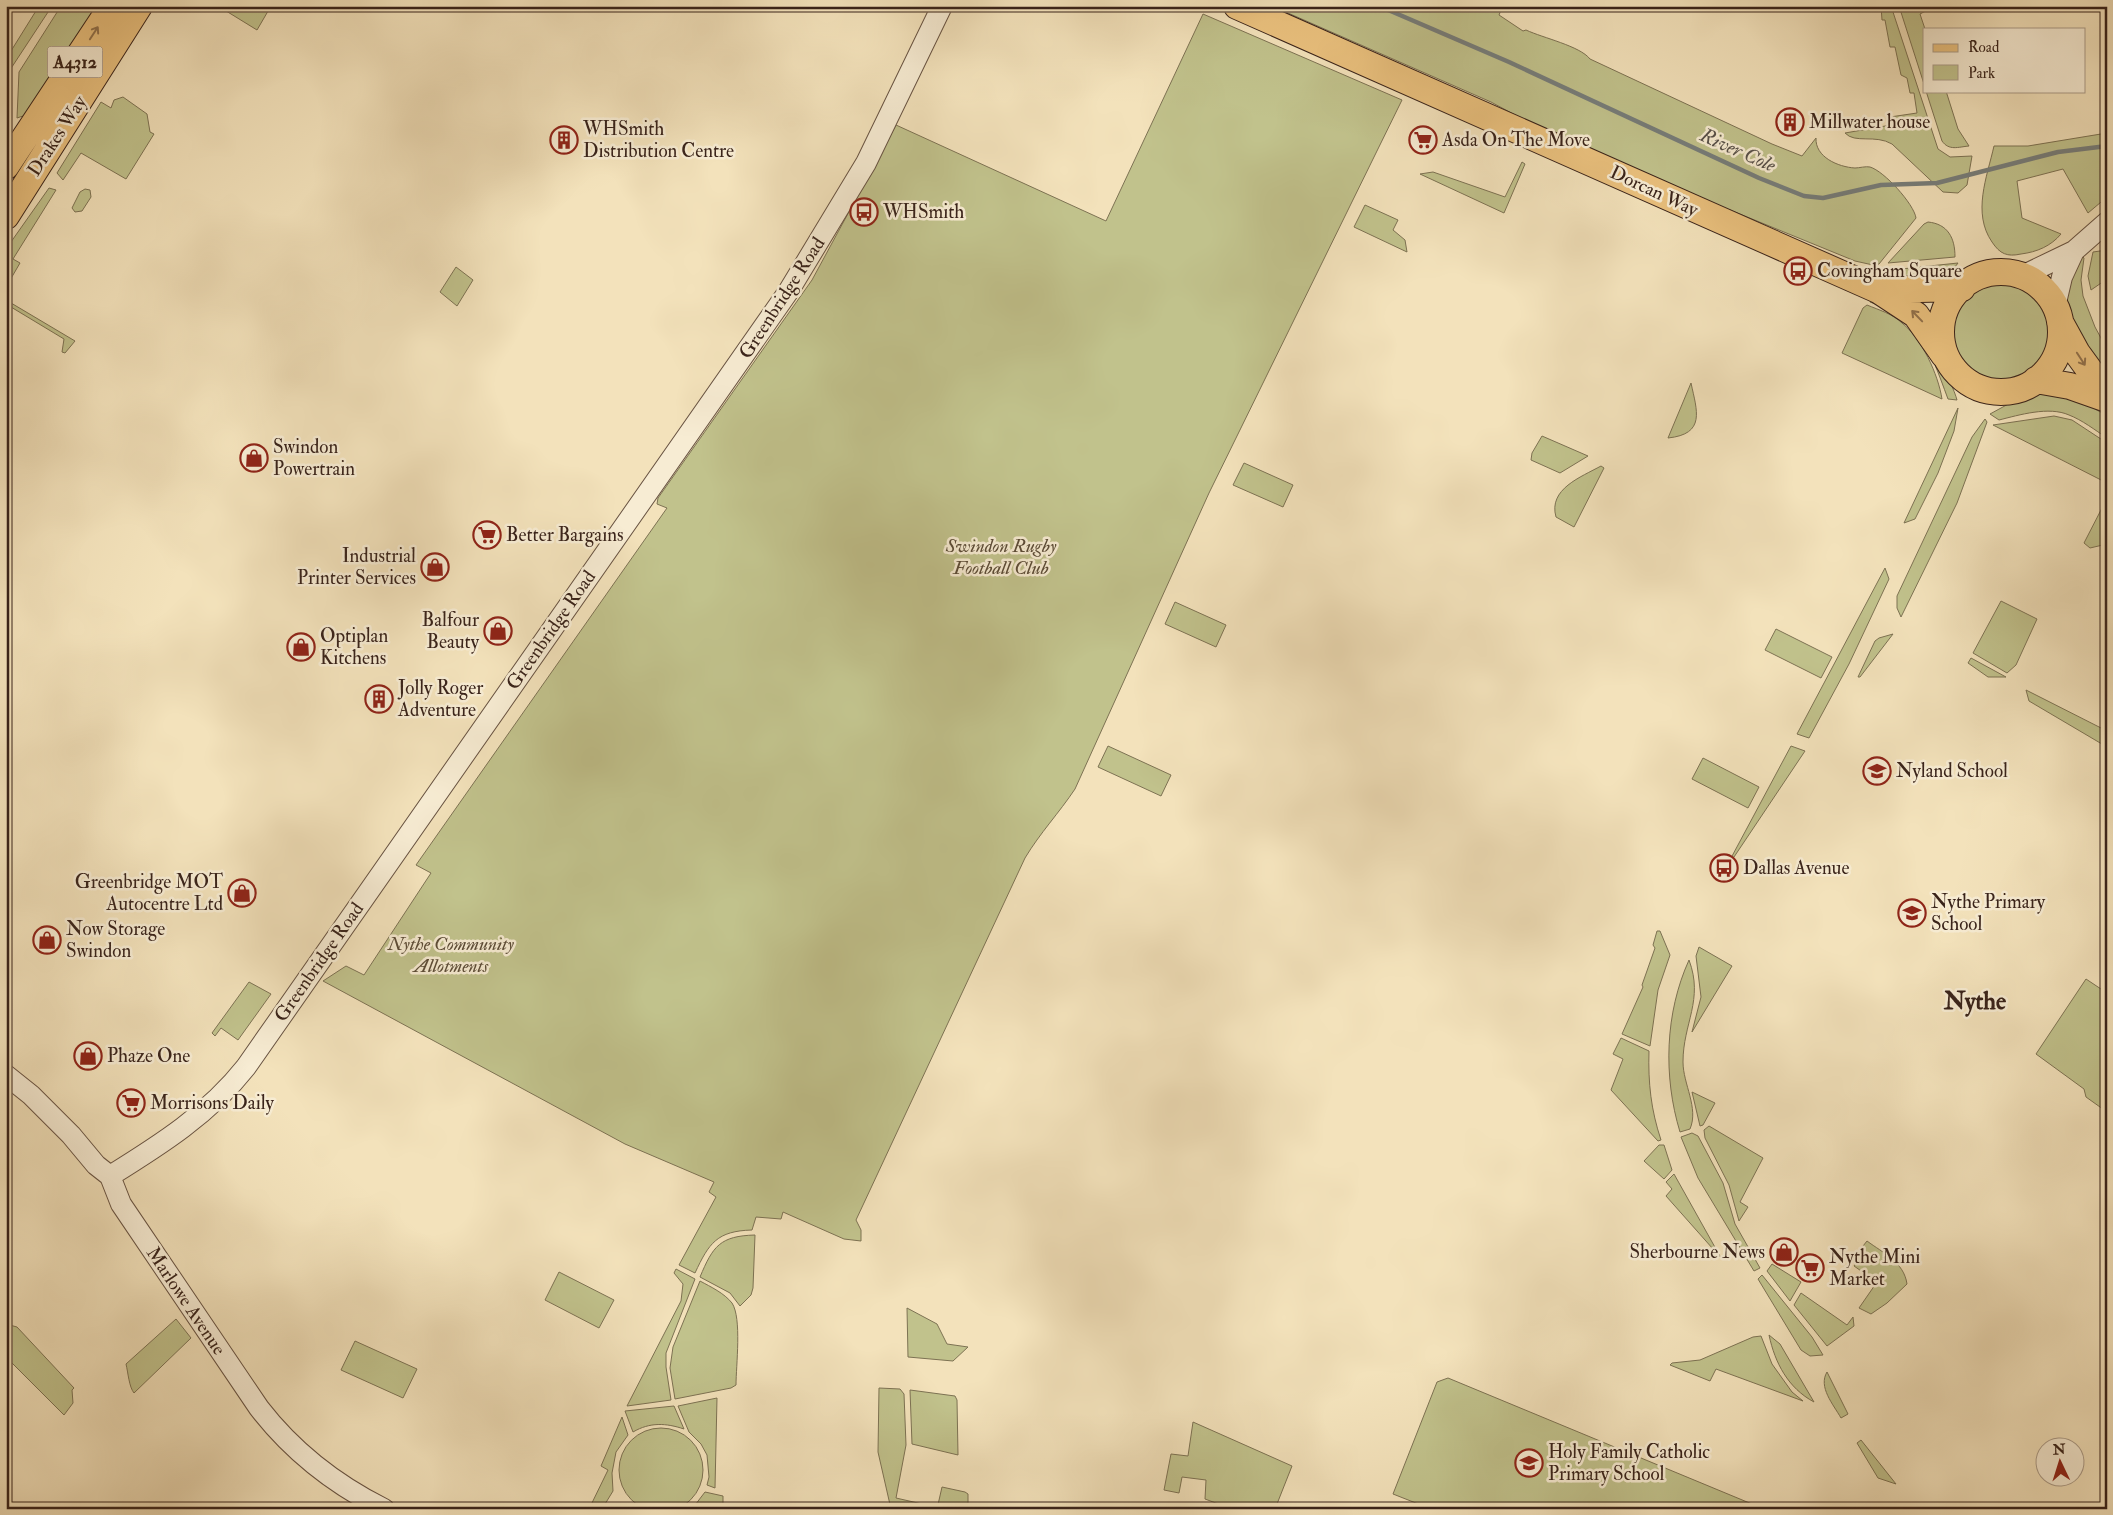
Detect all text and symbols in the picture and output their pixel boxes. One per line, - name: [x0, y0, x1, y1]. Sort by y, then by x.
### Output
- one-way arrow: [89, 27, 99, 41]
- legend: [1923, 28, 2086, 92]
- text: Road: [1968, 38, 2000, 57]
- road number: A4312: [48, 46, 102, 78]
- text: Park: [1968, 64, 1995, 83]
- street label: Drakes Way: [22, 91, 92, 181]
- building icon: Millwater house: [1775, 107, 1805, 137]
- place label: Millwater house: [1809, 110, 1930, 134]
- place label: WHSmith Distribution Centre: [582, 117, 734, 163]
- water label: River Cole: [1696, 122, 1780, 178]
- building icon: WHSmith Distribution Centre: [549, 125, 579, 155]
- supermarket icon: Asda On The Move: [1408, 125, 1438, 155]
- place label: Asda On The Move: [1441, 128, 1590, 152]
- street label: Dorcan Way: [1606, 160, 1702, 222]
- bus stop icon: WHSmith: [849, 197, 879, 227]
- place label: WHSmith: [882, 200, 964, 224]
- street label: Greenbridge Road: [734, 232, 831, 363]
- bus stop icon: Covingham Square: [1783, 256, 1813, 286]
- place label: Covingham Square: [1817, 259, 1962, 283]
- one-way arrow: [1911, 310, 1923, 322]
- one-way arrow: [2076, 352, 2086, 366]
- place label: Swindon Powertrain: [273, 435, 355, 481]
- shop icon: Swindon Powertrain: [239, 443, 269, 473]
- supermarket icon: Better Bargains: [472, 520, 502, 550]
- place label: Better Bargains: [506, 523, 624, 547]
- park label: Swindon Rugby Football Club: [945, 534, 1057, 580]
- place label: Industrial Printer Services: [297, 544, 416, 590]
- shop icon: Industrial Printer Services: [420, 552, 450, 582]
- street label: Greenbridge Road: [501, 565, 601, 694]
- place label: Balfour Beauty: [422, 608, 480, 654]
- shop icon: Balfour Beauty: [483, 616, 513, 646]
- place label: Optiplan Kitchens: [320, 624, 388, 670]
- shop icon: Optiplan Kitchens: [286, 632, 316, 662]
- place label: Jolly Roger Adventure: [397, 676, 483, 722]
- building icon: Jolly Roger Adventure: [364, 684, 394, 714]
- school or university icon: Nyland School: [1862, 756, 1892, 786]
- place label: Nyland School: [1896, 759, 2008, 783]
- bus stop icon: Dallas Avenue: [1709, 853, 1739, 883]
- place label: Dallas Avenue: [1743, 856, 1849, 880]
- place label: Greenbridge MOT Autocentre Ltd: [75, 870, 224, 916]
- shop icon: Greenbridge MOT Autocentre Ltd: [227, 878, 257, 908]
- place label: Nythe Primary School: [1931, 890, 2046, 936]
- street label: Greenbridge Road: [269, 897, 369, 1026]
- school or university icon: Nythe Primary School: [1897, 898, 1927, 928]
- place label: Now Storage Swindon: [66, 917, 165, 963]
- shop icon: Now Storage Swindon: [32, 925, 62, 955]
- park label: Nythe Community Allotments: [387, 932, 515, 978]
- district label: Nythe: [1943, 986, 2006, 1017]
- shop icon: Phaze One: [73, 1041, 103, 1071]
- place label: Phaze One: [107, 1044, 190, 1068]
- supermarket icon: Morrisons Daily: [116, 1088, 146, 1118]
- place label: Morrisons Daily: [150, 1091, 274, 1115]
- shop icon: Sherbourne News: [1769, 1237, 1799, 1267]
- place label: Sherbourne News: [1630, 1240, 1765, 1264]
- street label: Marlowe Avenue: [141, 1242, 231, 1360]
- place label: Nythe Mini Market: [1829, 1245, 1920, 1291]
- supermarket icon: Nythe Mini Market: [1795, 1253, 1825, 1283]
- north arrow: [2036, 1438, 2086, 1488]
- place label: Holy Family Catholic Primary School: [1548, 1440, 1710, 1486]
- text: N: [2051, 1441, 2066, 1459]
- school or university icon: Holy Family Catholic Primary School: [1514, 1448, 1544, 1478]

